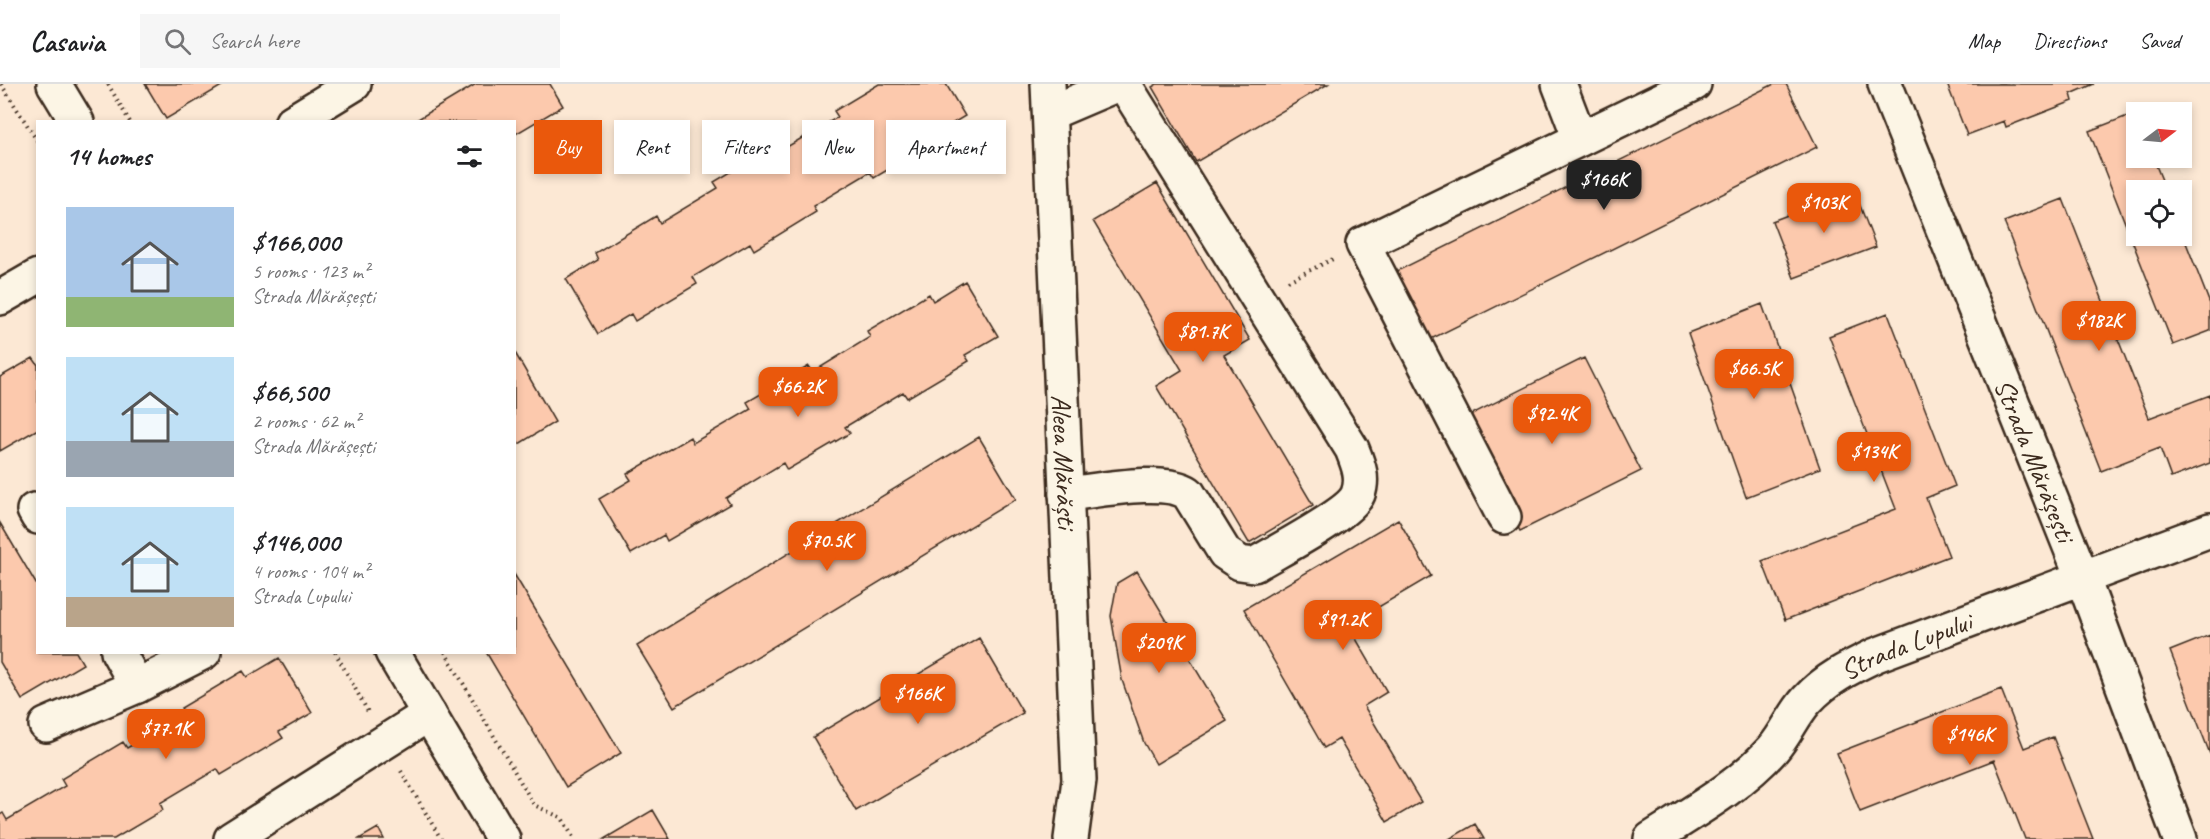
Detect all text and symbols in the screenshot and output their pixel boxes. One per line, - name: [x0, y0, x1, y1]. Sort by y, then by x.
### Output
- search box: [140, 14, 560, 68]
- text: Casavia: [30, 24, 104, 59]
- icon: search: [161, 25, 194, 58]
- text: Search here: [209, 27, 299, 55]
- text: Map: [1968, 28, 2000, 54]
- text: Directions: [2033, 28, 2106, 54]
- text: Saved: [2139, 28, 2180, 54]
- north arrow: [2126, 102, 2192, 168]
- map controls: [2126, 102, 2192, 246]
- chip: Buy: [534, 120, 602, 174]
- chip: Rent: [614, 120, 690, 174]
- chip: Filters: [702, 120, 790, 174]
- chip: New: [802, 120, 874, 174]
- chip: Apartment: [886, 120, 1006, 174]
- text: 14 homes: [66, 140, 151, 173]
- icon: filters: [453, 140, 486, 173]
- pin: $166K: [1562, 160, 1646, 211]
- text: $166K: [1581, 167, 1628, 192]
- button: locate: [2126, 180, 2192, 246]
- pin: $103K: [1782, 183, 1866, 234]
- text: $103K: [1801, 190, 1847, 215]
- text: $166,000: [252, 226, 340, 259]
- icon: home: [114, 231, 186, 303]
- text: 5 rooms · 123 m²: [252, 259, 369, 284]
- text: Strada Mărășești: [252, 284, 375, 309]
- pin: $182K: [2057, 301, 2141, 352]
- text: $182K: [2076, 308, 2122, 333]
- pin: $81.7K: [1154, 312, 1252, 363]
- text: $81.7K: [1178, 319, 1228, 344]
- pin: $66.5K: [1705, 349, 1803, 400]
- text: $66.5K: [1729, 356, 1779, 381]
- pin: $66.2K: [749, 367, 847, 418]
- text: $66.2K: [773, 374, 823, 399]
- street label: Strada Mărășești: [1987, 374, 2085, 550]
- text: $66,500: [252, 376, 328, 409]
- icon: home: [114, 381, 186, 453]
- street label: Aleea Mărăști: [1044, 394, 1085, 533]
- pin: $92.4K: [1503, 394, 1601, 445]
- text: $92.4K: [1527, 401, 1577, 426]
- text: 2 rooms · 62 m²: [252, 409, 360, 434]
- pin: $134K: [1832, 432, 1916, 483]
- text: Strada Mărășești: [252, 434, 375, 459]
- text: $134K: [1851, 439, 1897, 464]
- pin: $70.5K: [778, 521, 876, 572]
- text: $146,000: [252, 526, 340, 559]
- text: $70.5K: [802, 528, 852, 553]
- icon: home: [114, 531, 186, 603]
- text: 4 rooms · 104 m²: [252, 559, 369, 584]
- text: Strada Lupului: [252, 584, 351, 609]
- pin: $91.2K: [1294, 600, 1392, 651]
- street label: Strada Lupului: [1834, 603, 1980, 688]
- text: $91.2K: [1318, 607, 1368, 632]
- pin: $209K: [1117, 623, 1201, 674]
- text: $209K: [1136, 630, 1182, 655]
- pin: $166K: [876, 674, 960, 725]
- text: $166K: [895, 681, 942, 706]
- pin: $77.1K: [117, 709, 215, 760]
- pin: $146K: [1928, 715, 2012, 766]
- text: $77.1K: [141, 716, 191, 741]
- text: $146K: [1947, 722, 1993, 747]

